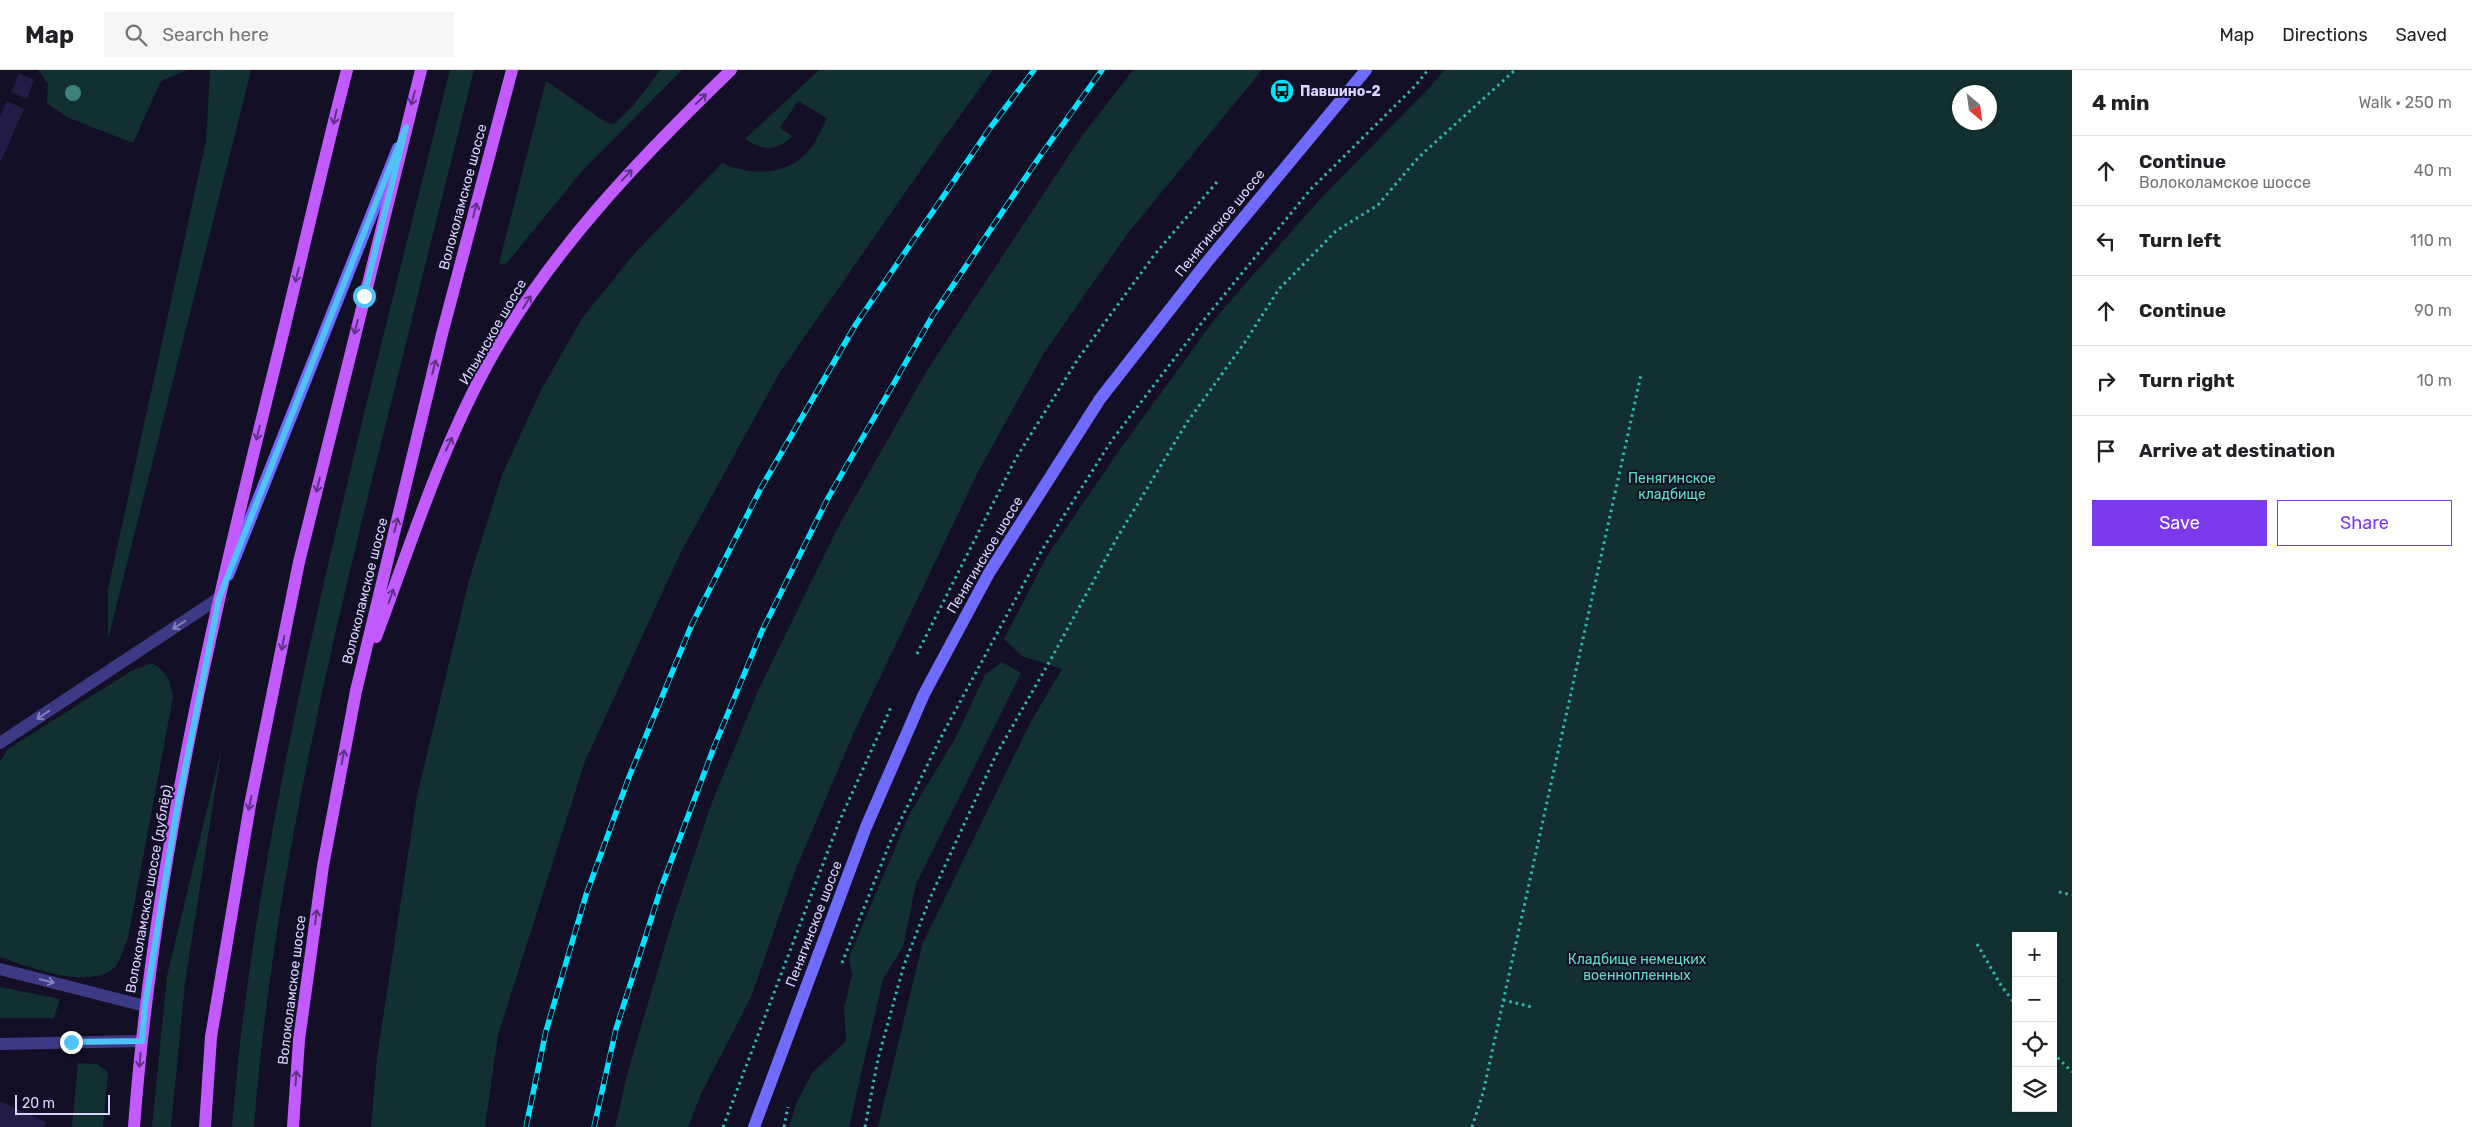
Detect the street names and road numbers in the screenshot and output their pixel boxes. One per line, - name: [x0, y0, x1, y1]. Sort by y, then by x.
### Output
- street label: Волоколамское шоссе: [435, 122, 491, 272]
- street label: Пенягинское шоссе: [1171, 166, 1269, 280]
- street label: Ильинское шоссе: [456, 276, 530, 388]
- street label: Пенягинское шоссе: [943, 493, 1027, 617]
- street label: Волоколамское шоссе: [339, 516, 391, 666]
- street label: Волоколамское шоссе (дублёр): [122, 784, 176, 994]
- street label: Пенягинское шоссе: [782, 858, 846, 989]
- street label: Волоколамское шоссе: [274, 914, 310, 1066]

